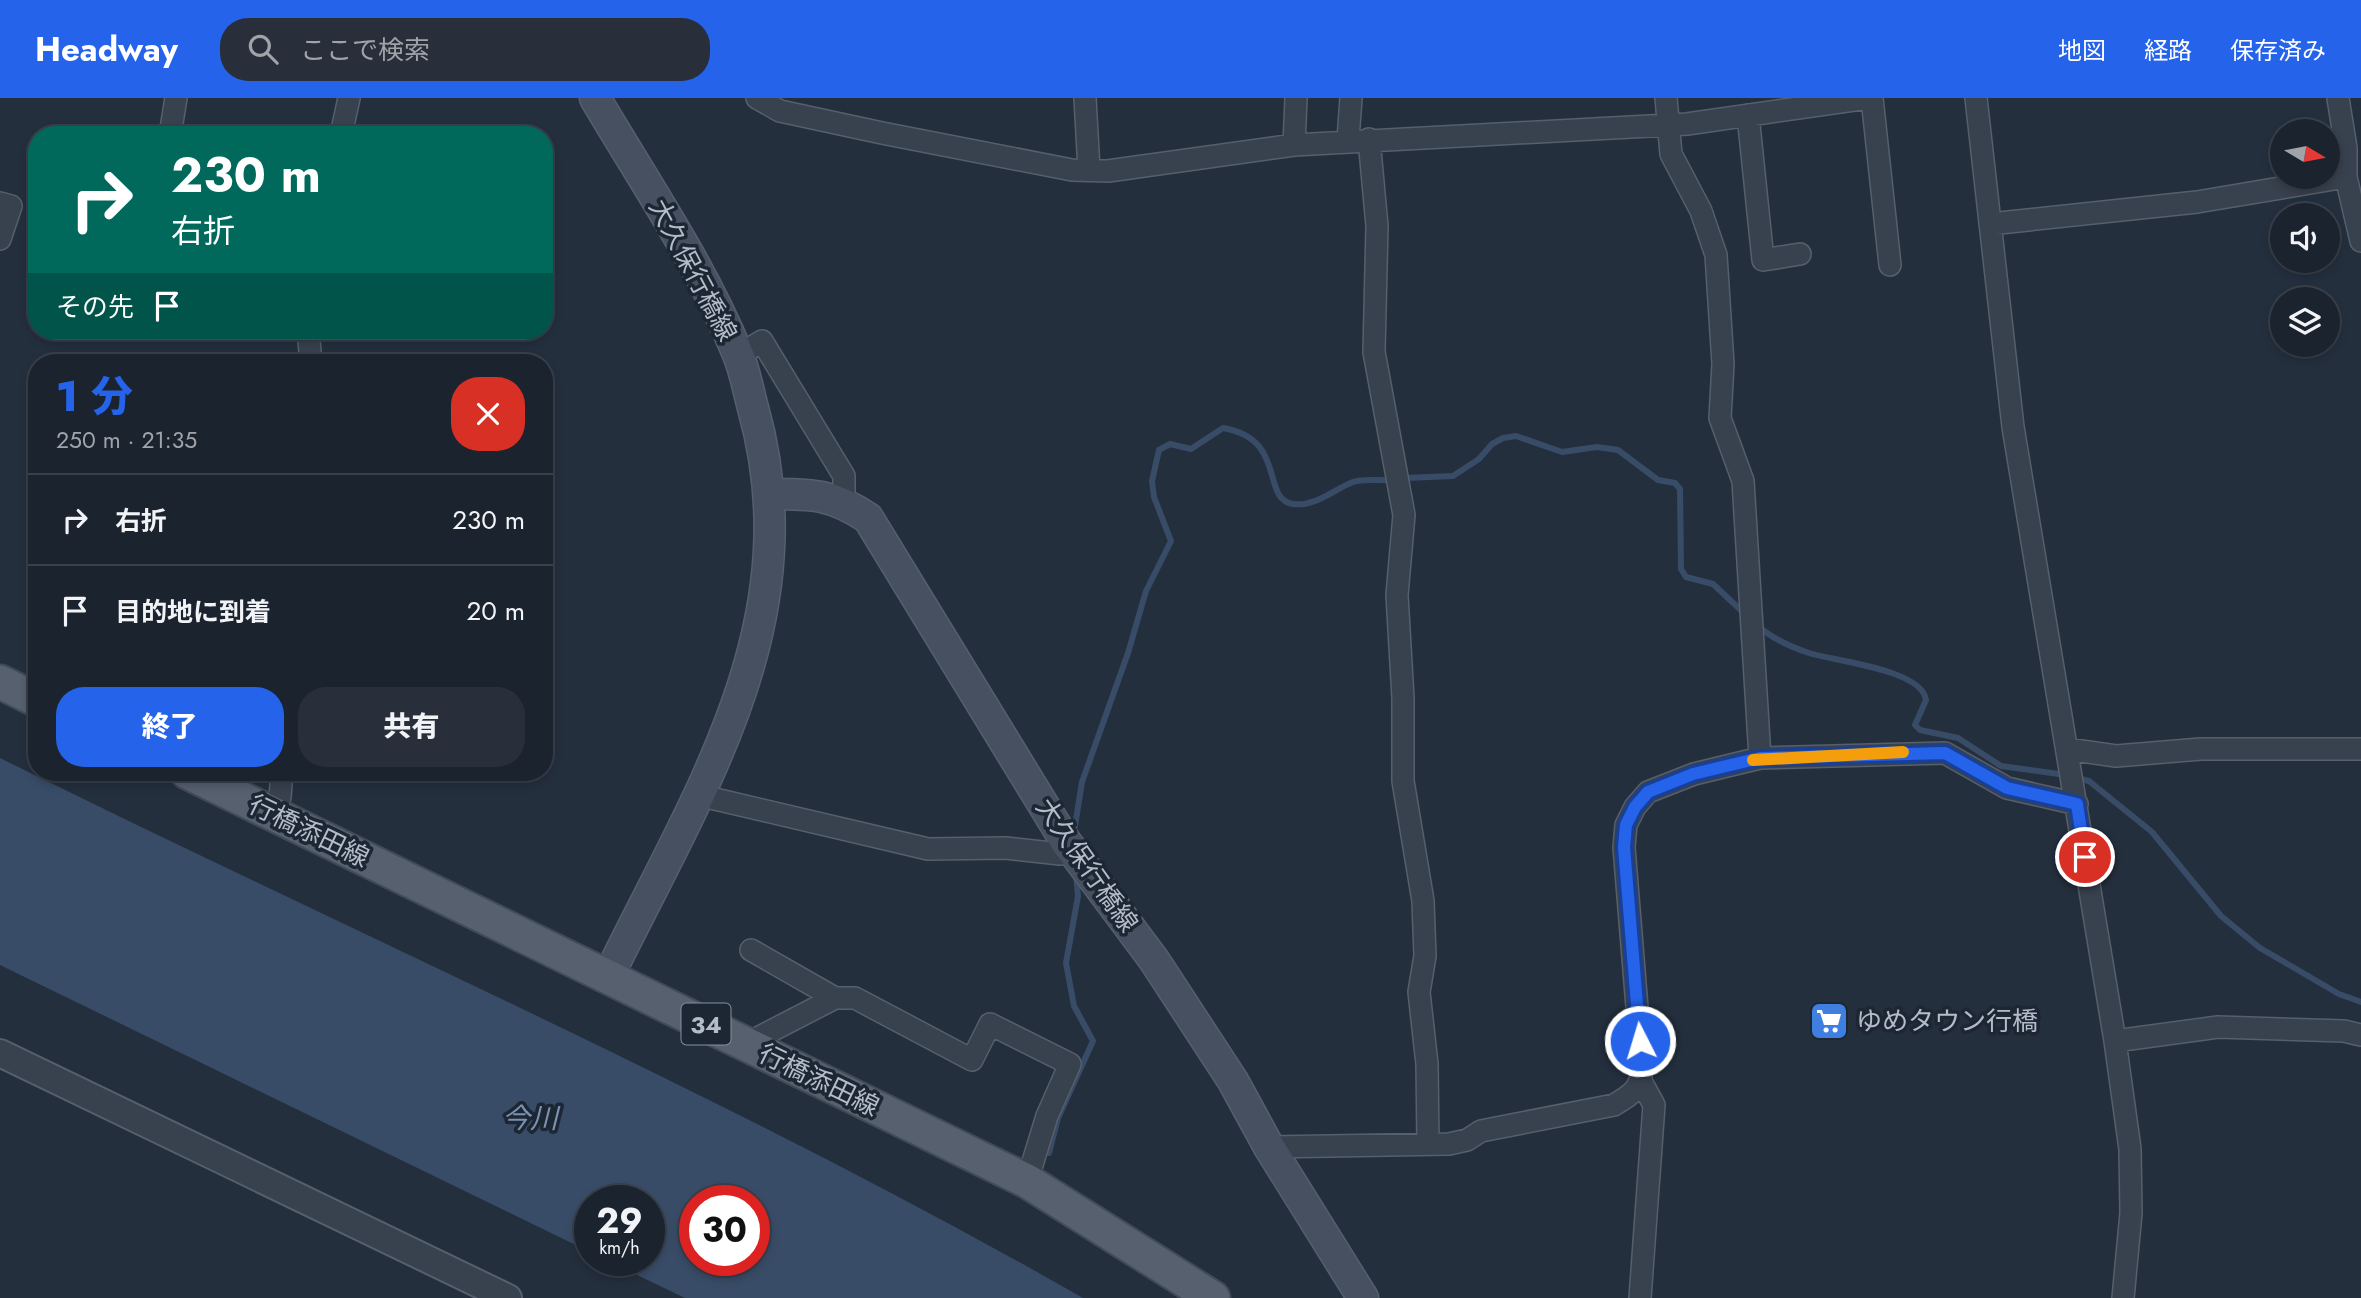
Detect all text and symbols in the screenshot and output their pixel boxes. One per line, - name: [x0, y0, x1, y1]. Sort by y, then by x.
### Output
- search box: [220, 18, 710, 81]
- text: Headway: [35, 26, 178, 73]
- icon: search: [244, 30, 282, 68]
- text: ここで検索: [300, 31, 430, 69]
- text: 地図: [2058, 33, 2106, 68]
- text: 経路: [2144, 33, 2192, 68]
- text: 保存済み: [2230, 33, 2326, 68]
- north arrow: [2270, 119, 2340, 189]
- map controls: [2270, 119, 2340, 357]
- text: 230 m: [171, 140, 321, 210]
- icon: right: [56, 154, 147, 245]
- street label: 大久保行橋線: [640, 192, 746, 348]
- button: sound: [2270, 203, 2340, 273]
- text: 右折: [171, 208, 235, 254]
- icon: arrive: [148, 287, 186, 325]
- button: layers: [2270, 287, 2340, 357]
- text: その先: [56, 288, 134, 326]
- text: 1 分: [56, 366, 133, 427]
- button: close: [451, 377, 525, 451]
- text: 250 m · 21:35: [56, 423, 197, 457]
- icon: right: [56, 501, 94, 539]
- text: 230 m: [452, 501, 525, 539]
- text: 右折: [115, 502, 167, 540]
- icon: arrive: [56, 592, 94, 630]
- text: 20 m: [467, 592, 525, 630]
- text: 目的地に到着: [115, 593, 271, 631]
- button: 終了: [56, 687, 284, 767]
- button: 共有: [298, 687, 525, 767]
- street label: 行橋添田線: [242, 785, 376, 877]
- street label: 大久保行橋線: [1027, 790, 1147, 940]
- pin: [2055, 827, 2115, 887]
- icon: arrive: [2066, 838, 2104, 876]
- supermarket icon: ゆめタウン行橋: [1808, 1000, 1850, 1042]
- place label: ゆめタウン行橋: [1856, 1002, 2038, 1040]
- road number: 34: [682, 1004, 730, 1044]
- position arrow: [1603, 1004, 1677, 1078]
- street label: 行橋添田線: [752, 1034, 886, 1126]
- water label: 今川: [502, 1098, 561, 1139]
- speed limit sign: 30: [679, 1185, 770, 1276]
- text: 29: [596, 1196, 643, 1246]
- text: km/h: [599, 1235, 640, 1261]

